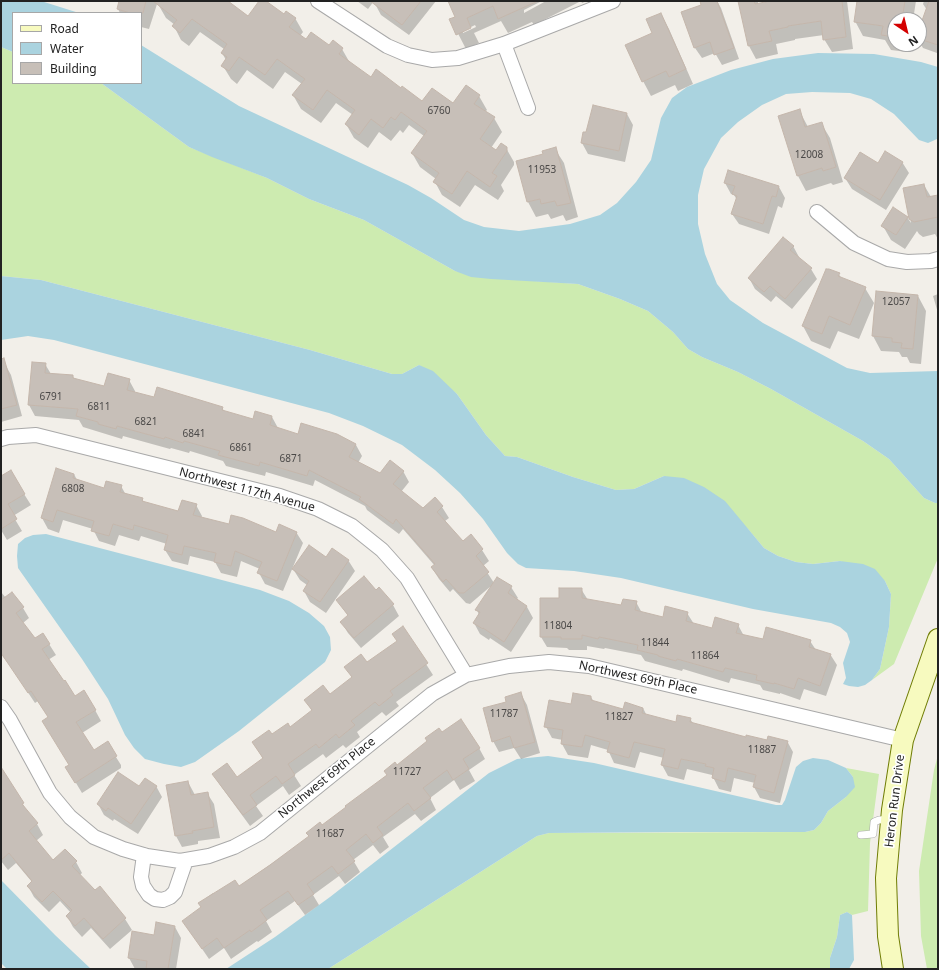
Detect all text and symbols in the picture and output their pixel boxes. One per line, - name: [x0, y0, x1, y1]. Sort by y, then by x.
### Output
- legend: [12, 12, 142, 84]
- north arrow: [887, 12, 927, 52]
- text: Road: [50, 20, 79, 37]
- text: N: [906, 33, 922, 50]
- text: Water: [50, 40, 84, 57]
- text: Building: [50, 60, 97, 77]
- house number: 6760: [428, 105, 450, 117]
- house number: 12008: [795, 149, 823, 161]
- house number: 11953: [528, 164, 556, 176]
- house number: 12057: [882, 296, 910, 308]
- house number: 6791: [40, 391, 62, 403]
- house number: 6811: [88, 401, 110, 413]
- house number: 6821: [135, 416, 157, 428]
- house number: 6841: [183, 428, 205, 440]
- house number: 6861: [230, 442, 252, 454]
- house number: 6871: [280, 453, 302, 465]
- street label: Northwest 117th Avenue: [177, 465, 317, 515]
- house number: 6808: [62, 483, 84, 495]
- house number: 11804: [544, 620, 572, 632]
- house number: 11844: [641, 637, 669, 649]
- house number: 11864: [691, 650, 719, 662]
- street label: Northwest 69th Place: [577, 658, 699, 698]
- house number: 11787: [490, 708, 518, 720]
- house number: 11827: [605, 711, 633, 723]
- street label: Northwest 69th Place: [276, 734, 378, 822]
- house number: 11887: [748, 744, 776, 756]
- street label: Heron Run Drive: [882, 754, 908, 848]
- house number: 11727: [393, 766, 421, 778]
- house number: 11687: [316, 828, 344, 840]

